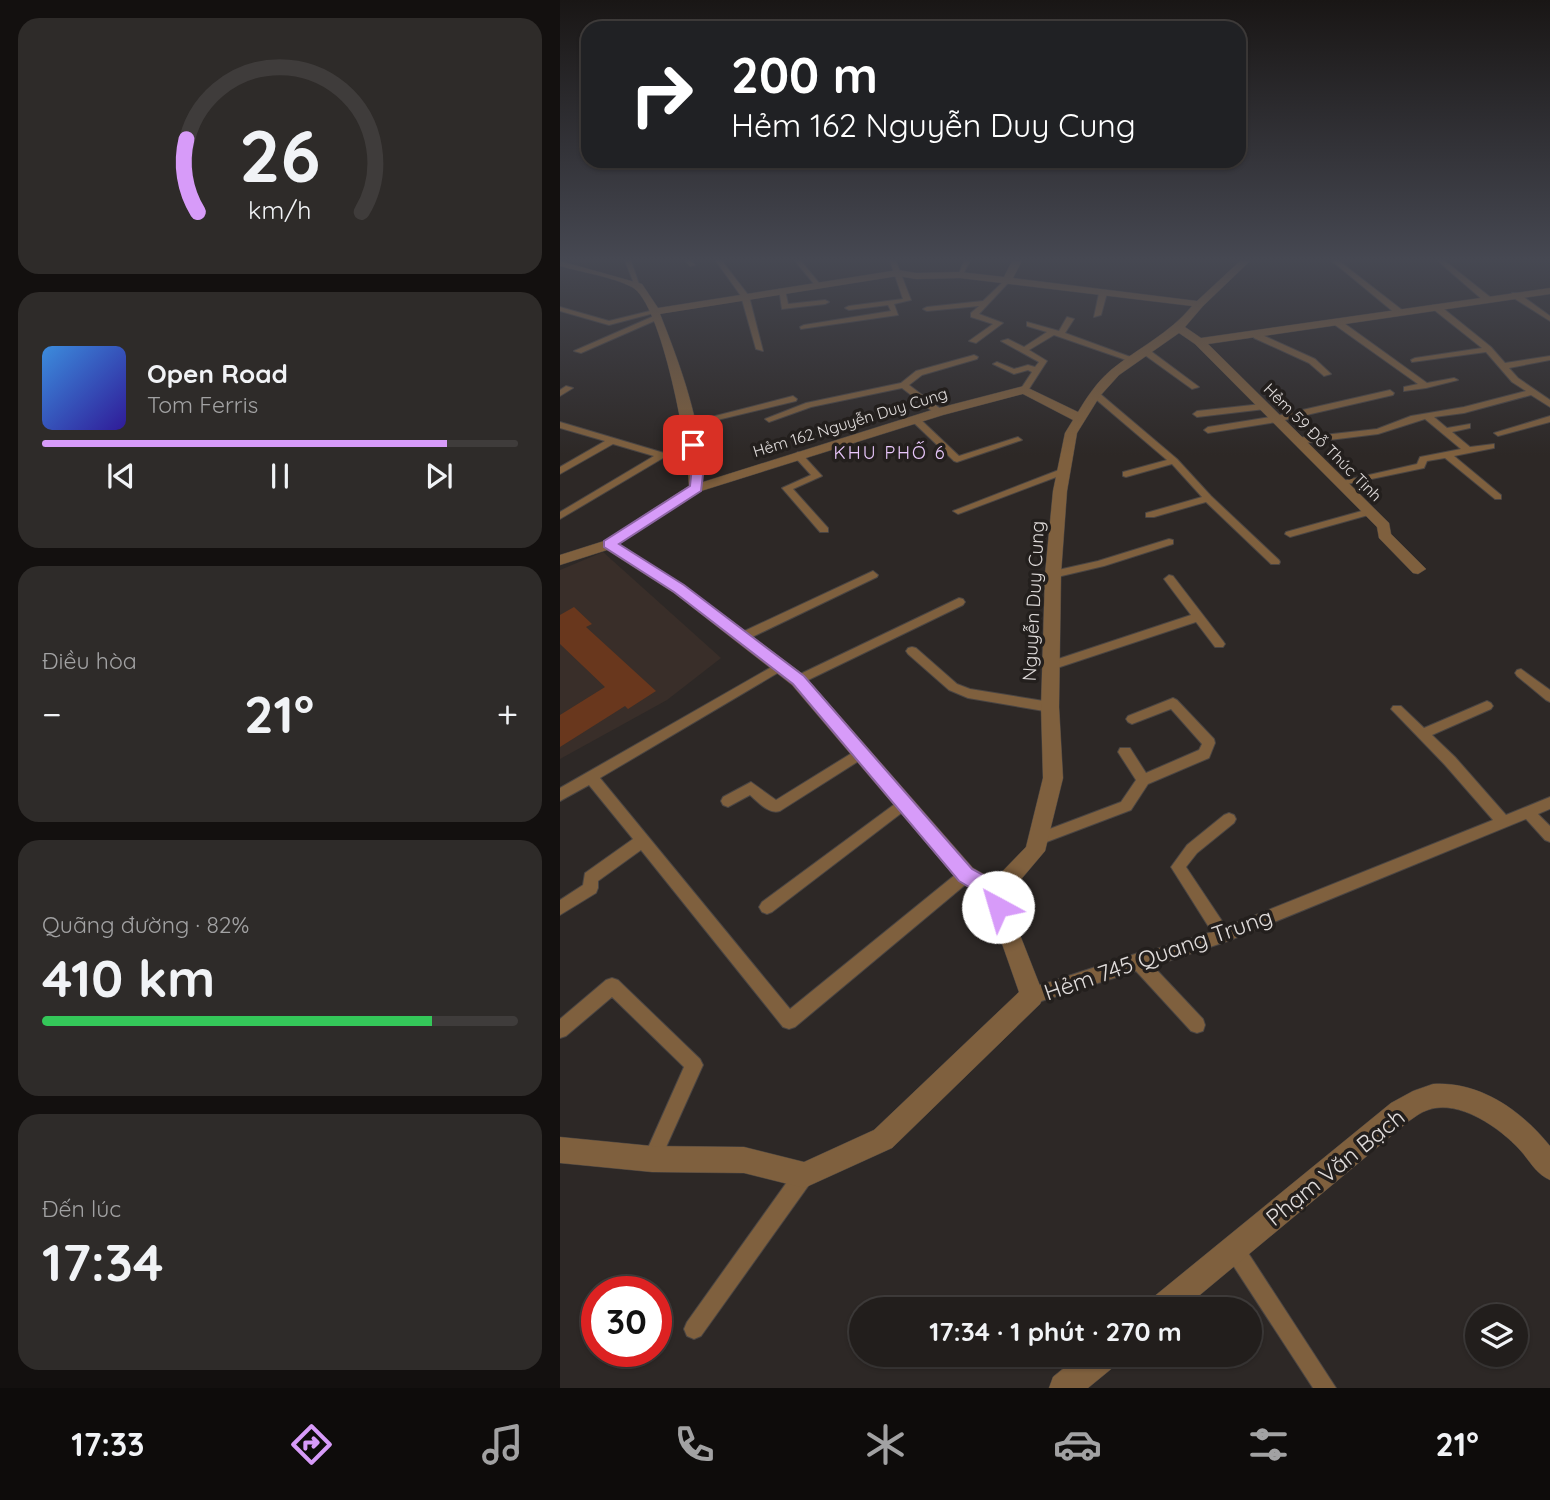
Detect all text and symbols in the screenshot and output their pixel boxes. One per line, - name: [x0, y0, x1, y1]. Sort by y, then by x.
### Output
- text: 200 m: [731, 44, 878, 105]
- icon: right: [616, 49, 707, 140]
- text: Hẻm 162 Nguyễn Duy Cung: [731, 105, 1136, 145]
- text: 26: [239, 109, 321, 200]
- text: km/h: [248, 194, 312, 225]
- text: Open Road: [147, 357, 288, 390]
- street label: Hẻm 59 Đỗ Thúc Tịnh: [1260, 379, 1386, 505]
- street label: Hẻm 162 Nguyễn Duy Cung: [750, 383, 950, 461]
- text: Tom Ferris: [147, 390, 258, 419]
- pin: [663, 415, 723, 475]
- icon: arrive: [674, 426, 712, 464]
- district label: KHU PHỐ 6: [834, 441, 946, 464]
- icon: previous: [102, 457, 140, 495]
- icon: pause: [261, 457, 299, 495]
- icon: next: [420, 457, 458, 495]
- street label: Nguyễn Duy Cung: [1017, 520, 1049, 682]
- text: Điều hòa: [42, 646, 137, 675]
- text: 21°: [244, 681, 314, 746]
- text: −: [42, 690, 62, 738]
- text: +: [497, 690, 518, 738]
- position arrow: [961, 870, 1035, 944]
- street label: Hẻm 745 Quang Trung: [1040, 901, 1276, 1007]
- text: Quãng đường · 82%: [42, 910, 249, 939]
- text: 410 km: [42, 945, 215, 1010]
- street label: Phạm Văn Bạch: [1260, 1102, 1410, 1232]
- text: Đến lúc: [42, 1194, 121, 1223]
- text: 17:34: [42, 1229, 163, 1294]
- speed limit sign: 30: [581, 1276, 672, 1367]
- map controls: [1465, 1304, 1528, 1367]
- button: layers: [1465, 1304, 1528, 1367]
- text: 17:34 · 1 phút · 270 m: [929, 1315, 1182, 1348]
- icon: directions: [287, 1420, 336, 1469]
- icon: music: [478, 1420, 527, 1469]
- icon: phone: [670, 1420, 719, 1469]
- icon: climate: [861, 1420, 910, 1469]
- icon: car: [1053, 1420, 1102, 1469]
- icon: filters: [1244, 1420, 1293, 1469]
- text: 17:33: [71, 1424, 144, 1464]
- text: 21°: [1436, 1424, 1479, 1464]

